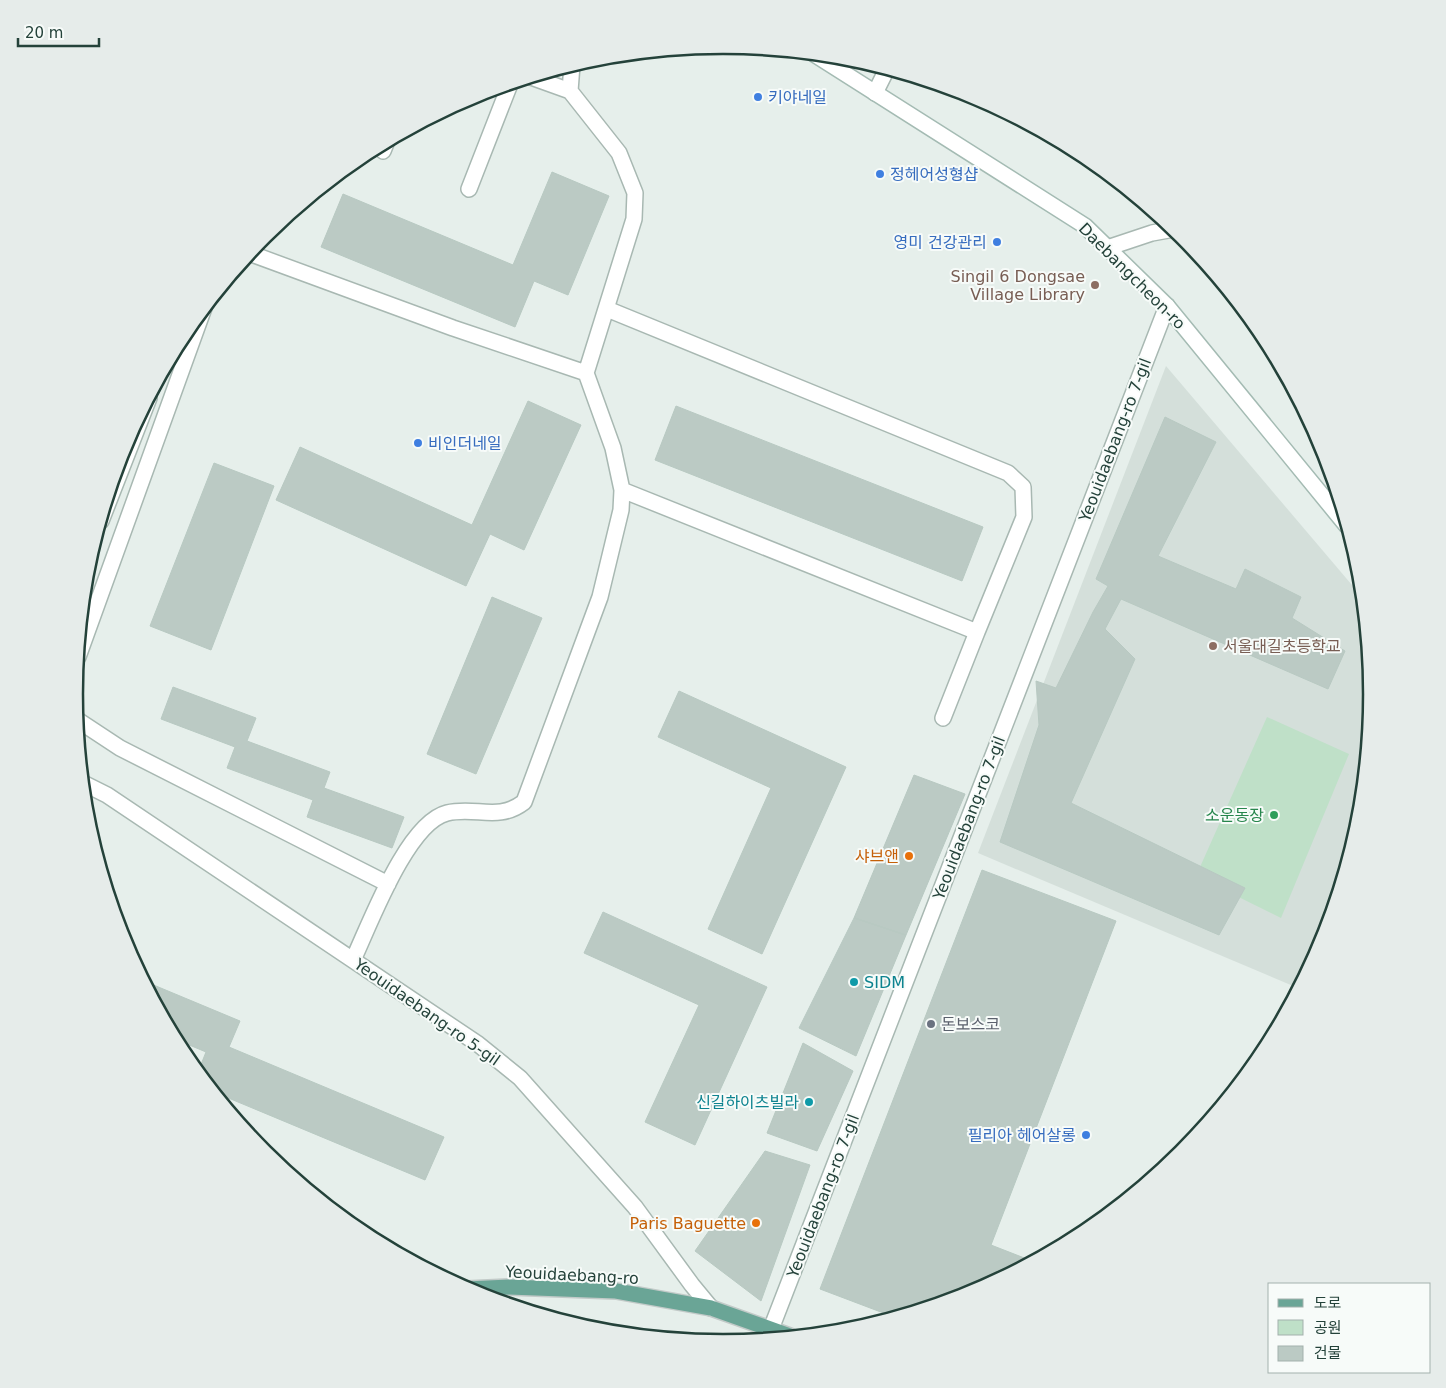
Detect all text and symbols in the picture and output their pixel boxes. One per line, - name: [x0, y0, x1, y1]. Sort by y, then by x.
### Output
- scale bar: [18, 15, 99, 47]
- text: 20 m: [25, 24, 63, 42]
- place label: 키야네일: [768, 88, 827, 107]
- marker: 키야네일: [752, 91, 764, 103]
- place label: 정헤어성형샵: [890, 165, 979, 184]
- marker: 정헤어성형샵: [874, 168, 886, 180]
- street label: Daebangcheon-ro: [1075, 219, 1189, 333]
- place label: 영미 건강관리: [894, 233, 987, 252]
- marker: 영미 건강관리: [991, 236, 1003, 248]
- place label: Singil 6 Dongsae Village Library: [950, 267, 1085, 304]
- marker: Singil 6 Dongsae Village Library: [1089, 279, 1101, 291]
- street label: Yeouidaebang-ro 7-gil: [1075, 355, 1155, 525]
- place label: 비인더네일: [428, 434, 502, 453]
- marker: 비인더네일: [412, 437, 424, 449]
- place label: 서울대길초등학교: [1223, 637, 1341, 656]
- marker: 서울대길초등학교: [1207, 640, 1219, 652]
- street label: Yeouidaebang-ro 7-gil: [929, 733, 1009, 903]
- place label: 소운동장: [1205, 806, 1264, 825]
- marker: 소운동장: [1268, 809, 1280, 821]
- place label: 샤브앤: [855, 847, 899, 866]
- marker: 샤브앤: [903, 850, 915, 862]
- street label: Yeouidaebang-ro 5-gil: [350, 954, 504, 1070]
- place label: SIDM: [864, 973, 905, 992]
- marker: SIDM: [848, 976, 860, 988]
- place label: 돈보스코: [941, 1015, 1000, 1034]
- marker: 돈보스코: [925, 1018, 937, 1030]
- place label: 신길하이츠빌라: [696, 1093, 799, 1112]
- marker: 신길하이츠빌라: [803, 1096, 815, 1108]
- street label: Yeouidaebang-ro 7-gil: [783, 1111, 863, 1281]
- place label: 필리아 헤어살롱: [968, 1126, 1076, 1145]
- marker: 필리아 헤어살롱: [1080, 1129, 1092, 1141]
- place label: Paris Baguette: [630, 1214, 746, 1233]
- marker: Paris Baguette: [750, 1217, 762, 1229]
- street label: Yeouidaebang-ro: [504, 1262, 639, 1288]
- legend: [1268, 1283, 1431, 1373]
- text: 도로: [1314, 1294, 1342, 1312]
- text: 공원: [1314, 1319, 1342, 1337]
- text: 건물: [1314, 1344, 1342, 1362]

